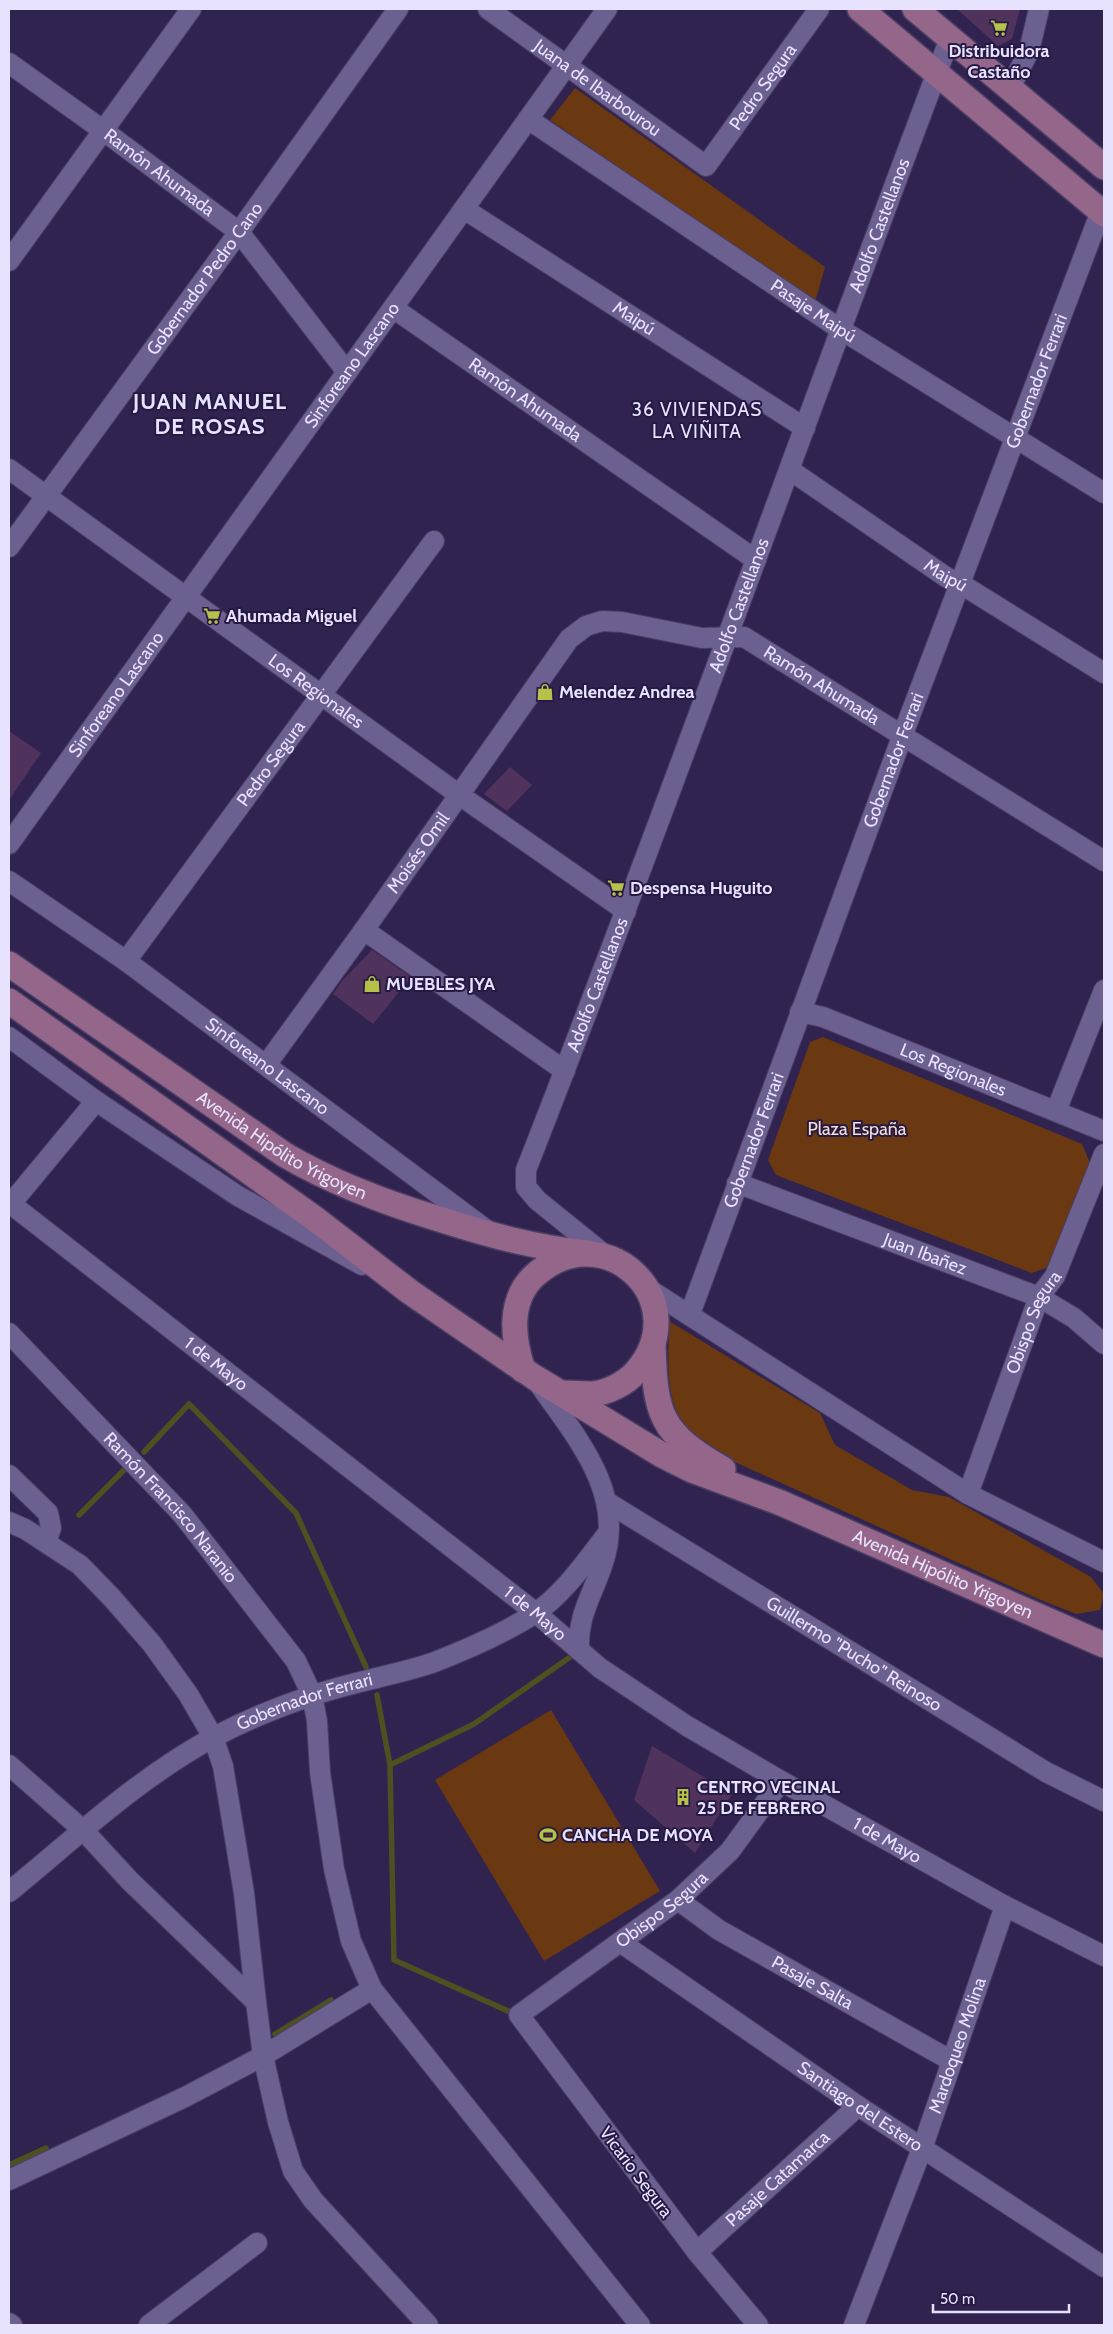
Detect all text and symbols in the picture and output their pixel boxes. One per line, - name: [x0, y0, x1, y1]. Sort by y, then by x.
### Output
- supermarket icon: Distribuidora Castaño: [989, 18, 1009, 38]
- street label: Juana de Ibarbourou: [529, 34, 665, 141]
- street label: Pedro Segura: [724, 39, 802, 134]
- place label: Distribuidora Castaño: [948, 40, 1050, 83]
- street label: Ramón Ahumada: [100, 124, 219, 221]
- street label: Adolfo Castellanos: [844, 155, 915, 296]
- street label: Gobernador Pedro Cano: [142, 198, 268, 360]
- street label: Pasaje Maipú: [766, 274, 860, 347]
- street label: Maipú: [608, 296, 659, 340]
- street label: Sinforeano Lascano: [300, 298, 404, 432]
- street label: Gobernador Ferrari: [1001, 311, 1072, 452]
- street label: Ramón Ahumada: [465, 353, 586, 447]
- district label: JUAN MANUEL DE ROSAS: [132, 388, 287, 440]
- district label: 36 VIVIENDAS LA VIÑITA: [632, 398, 762, 443]
- street label: Adolfo Castellanos: [704, 535, 774, 676]
- street label: Maipú: [920, 554, 971, 596]
- place label: Ahumada Miguel: [226, 605, 357, 627]
- supermarket icon: Ahumada Miguel: [202, 606, 222, 626]
- street label: Sinforeano Lascano: [64, 627, 169, 761]
- street label: Ramón Ahumada: [760, 641, 884, 730]
- street label: Los Regionales: [264, 649, 368, 733]
- place label: Melendez Andrea: [559, 681, 694, 703]
- shop icon: Melendez Andrea: [535, 682, 555, 702]
- street label: Gobernador Ferrari: [859, 690, 929, 831]
- street label: Pedro Segura: [232, 716, 310, 811]
- street label: Moisés Omil: [382, 808, 455, 898]
- place label: Despensa Huguito: [630, 877, 772, 899]
- supermarket icon: Despensa Huguito: [606, 878, 626, 898]
- street label: Adolfo Castellanos: [562, 915, 633, 1055]
- place label: MUEBLES JYA: [386, 973, 496, 995]
- shop icon: MUEBLES JYA: [362, 974, 382, 994]
- street label: Sinforeano Lascano: [201, 1013, 334, 1120]
- street label: Los Regionales: [897, 1038, 1009, 1101]
- street label: Gobernador Ferrari: [719, 1070, 789, 1211]
- street label: Avenida Hipólito Yrigoyen: [192, 1086, 370, 1204]
- park label: Plaza España: [808, 1118, 907, 1140]
- street label: Juan Ibañez: [879, 1228, 970, 1280]
- street label: Obispo Segura: [1001, 1266, 1066, 1377]
- street label: 1 de Mayo: [180, 1332, 252, 1396]
- street label: Ramón Francisco Naranio: [99, 1428, 242, 1587]
- street label: Avenida Hipólito Yrigoyen: [849, 1525, 1036, 1623]
- street label: 1 de Mayo: [499, 1581, 571, 1645]
- street label: Guillermo "Pucho" Reinoso: [762, 1592, 946, 1716]
- street label: Gobernador Ferrari: [233, 1668, 375, 1735]
- place label: CENTRO VECINAL 25 DE FEBRERO: [697, 1776, 840, 1819]
- building icon: CENTRO VECINAL 25 DE FEBRERO: [673, 1787, 693, 1807]
- street label: 1 de Mayo: [849, 1812, 925, 1868]
- place label: CANCHA DE MOYA: [562, 1824, 713, 1846]
- sports icon: CANCHA DE MOYA: [538, 1825, 558, 1845]
- street label: Obispo Segura: [611, 1866, 713, 1953]
- street label: Pasaje Salta: [768, 1951, 857, 2014]
- street label: Mardoqueo Molina: [924, 1974, 991, 2116]
- street label: Santiago del Estero: [793, 2057, 927, 2156]
- street label: Vicario Segura: [595, 2122, 678, 2222]
- street label: Pasaje Catamarca: [721, 2126, 835, 2232]
- scale bar: [933, 2282, 1069, 2314]
- text: 50 m: [940, 2290, 975, 2308]

